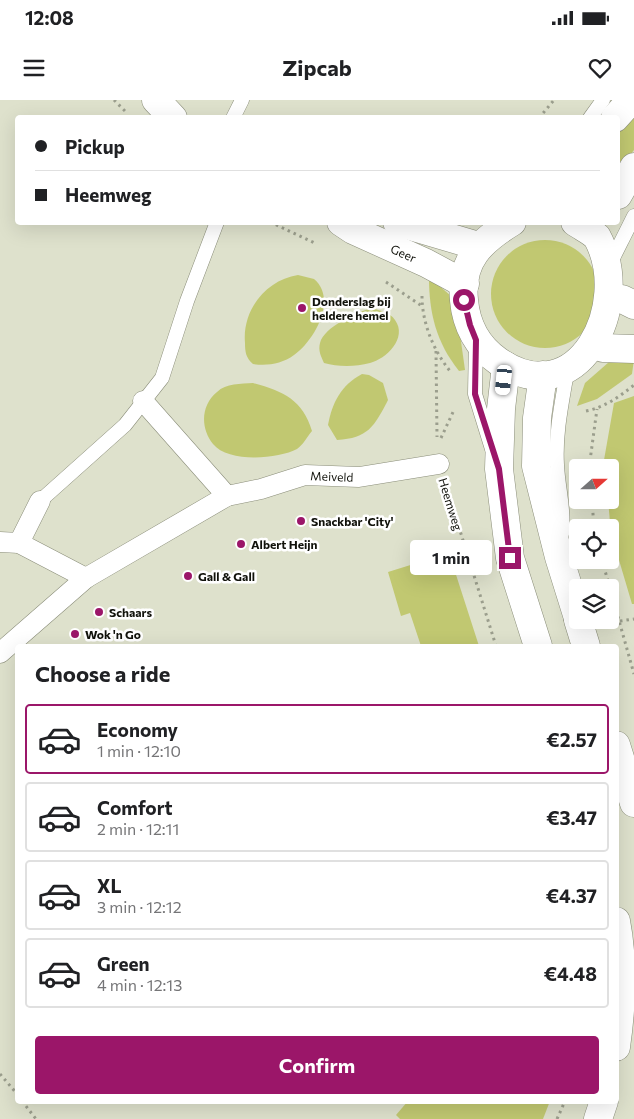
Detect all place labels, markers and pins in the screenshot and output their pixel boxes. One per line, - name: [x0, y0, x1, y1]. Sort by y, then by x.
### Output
- place label: Donderslag bij heldere hemel: [312, 294, 391, 322]
- marker: Donderslag bij heldere hemel: [296, 302, 308, 314]
- place label: Snackbar 'City': [311, 514, 394, 528]
- marker: Snackbar 'City': [295, 515, 307, 527]
- place label: Albert Heijn: [251, 537, 318, 551]
- marker: Albert Heijn: [235, 538, 247, 550]
- place label: Gall & Gall: [198, 569, 255, 583]
- marker: Gall & Gall: [182, 570, 194, 582]
- place label: Schaars: [109, 605, 152, 619]
- marker: Schaars: [93, 606, 105, 618]
- place label: Wok 'n Go: [85, 627, 141, 641]
- marker: Wok 'n Go: [69, 628, 81, 640]

